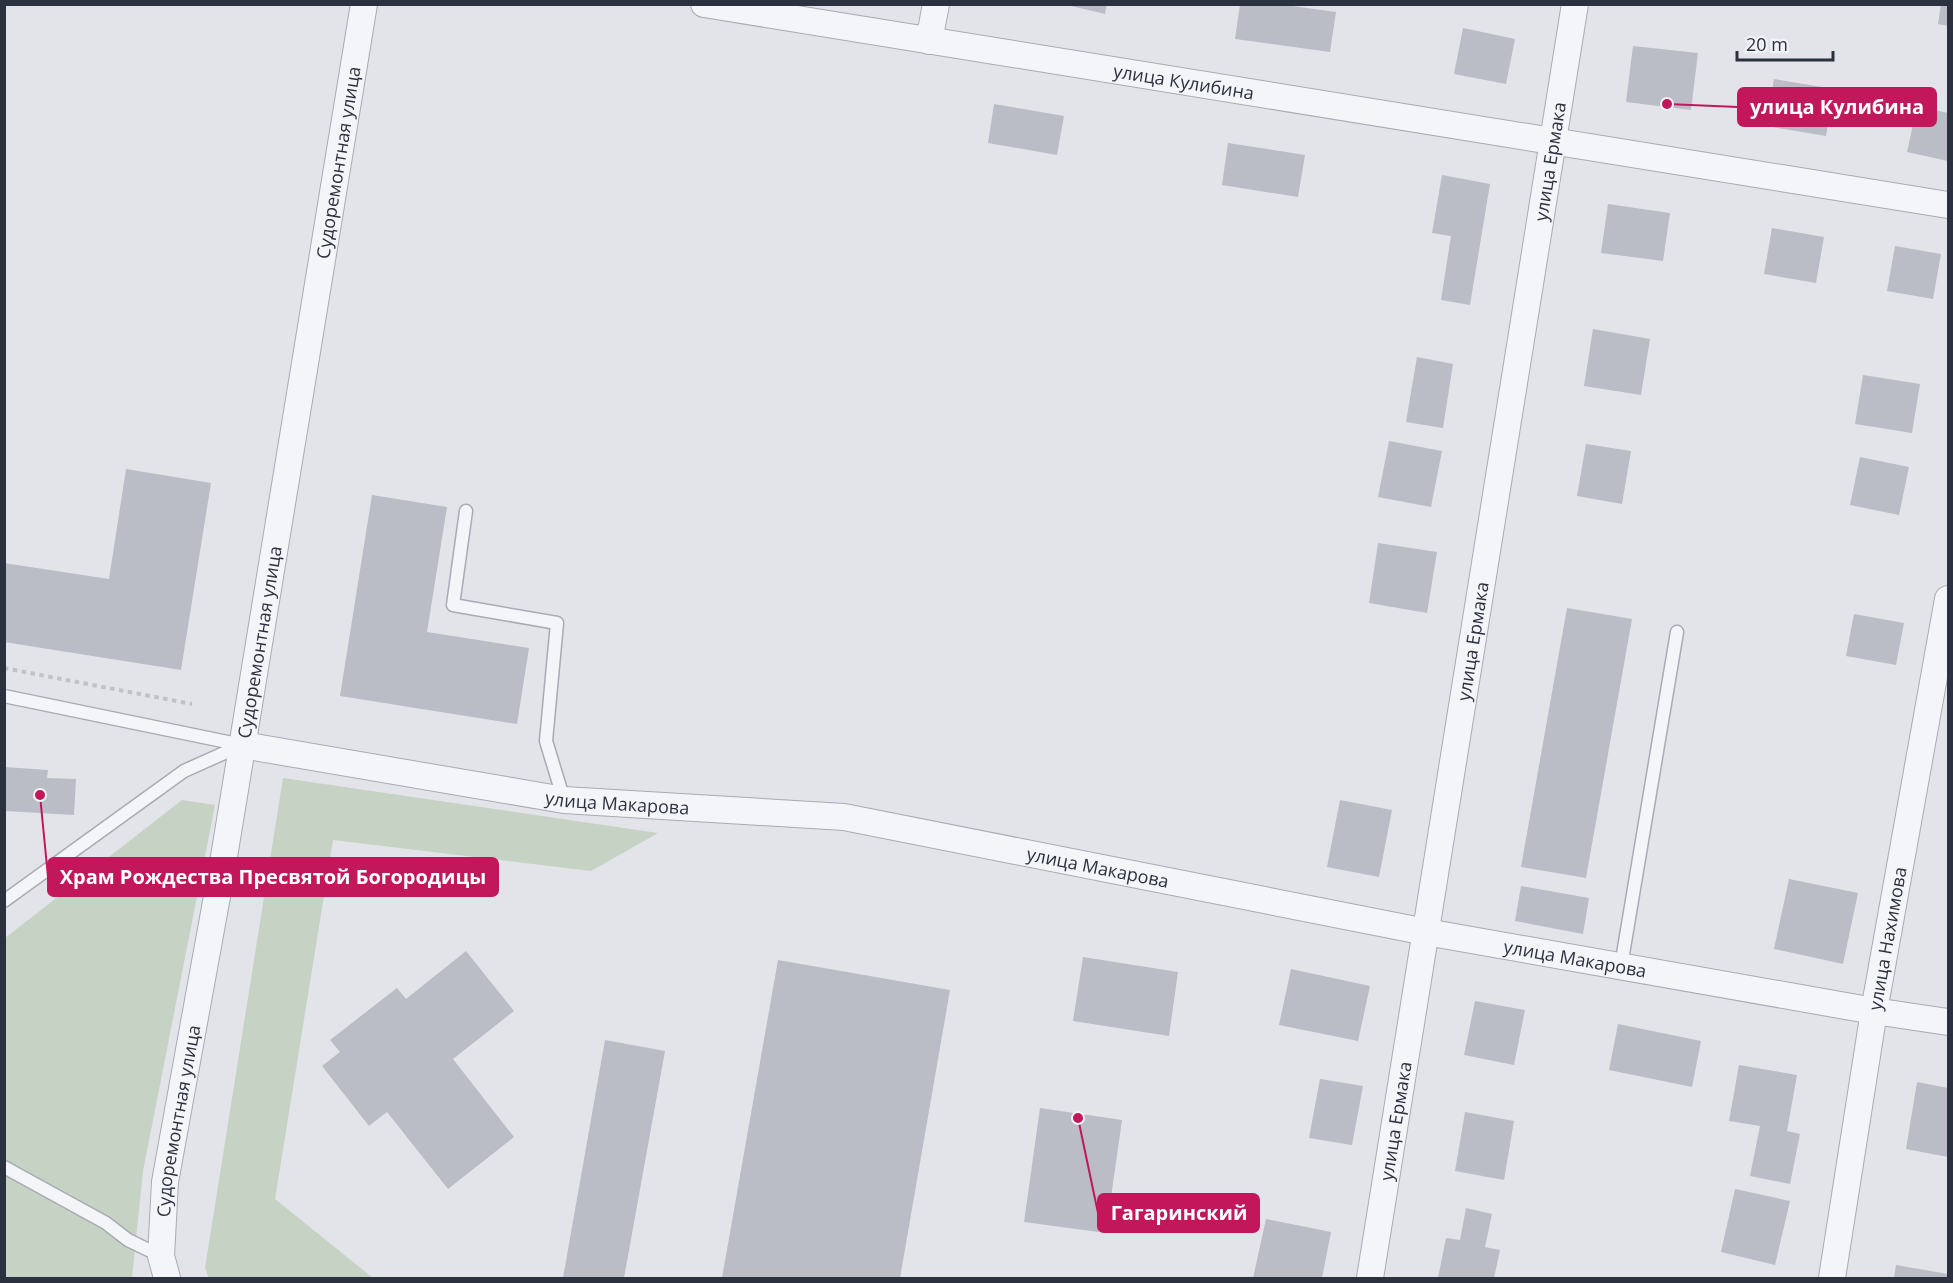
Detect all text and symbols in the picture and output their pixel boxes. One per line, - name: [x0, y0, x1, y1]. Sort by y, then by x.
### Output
- scale bar: [1737, 24, 1833, 62]
- text: 20 m: [1746, 32, 1788, 56]
- street label: улица Кулибина: [1112, 58, 1256, 105]
- street label: Судоремонтная улица: [310, 64, 366, 261]
- callout: улица Кулибина: [1738, 88, 1936, 126]
- text: улица Кулибина: [1750, 93, 1924, 120]
- street label: улица Ермака: [1528, 100, 1571, 223]
- street label: Судоремонтная улица: [232, 544, 287, 740]
- street label: улица Ермака: [1451, 580, 1494, 703]
- street label: улица Макарова: [543, 785, 690, 820]
- street label: улица Макарова: [1025, 841, 1171, 893]
- callout: Храм Рождества Пресвятой Богородицы: [48, 858, 498, 896]
- text: Храм Рождества Пресвятой Богородицы: [60, 863, 486, 890]
- street label: улица Нахимова: [1862, 865, 1912, 1012]
- street label: улица Макарова: [1502, 934, 1649, 983]
- street label: Судоремонтная улица: [151, 1023, 205, 1218]
- street label: улица Ермака: [1374, 1060, 1417, 1182]
- callout: Гагаринский: [1098, 1194, 1259, 1232]
- text: Гагаринский: [1111, 1199, 1247, 1226]

